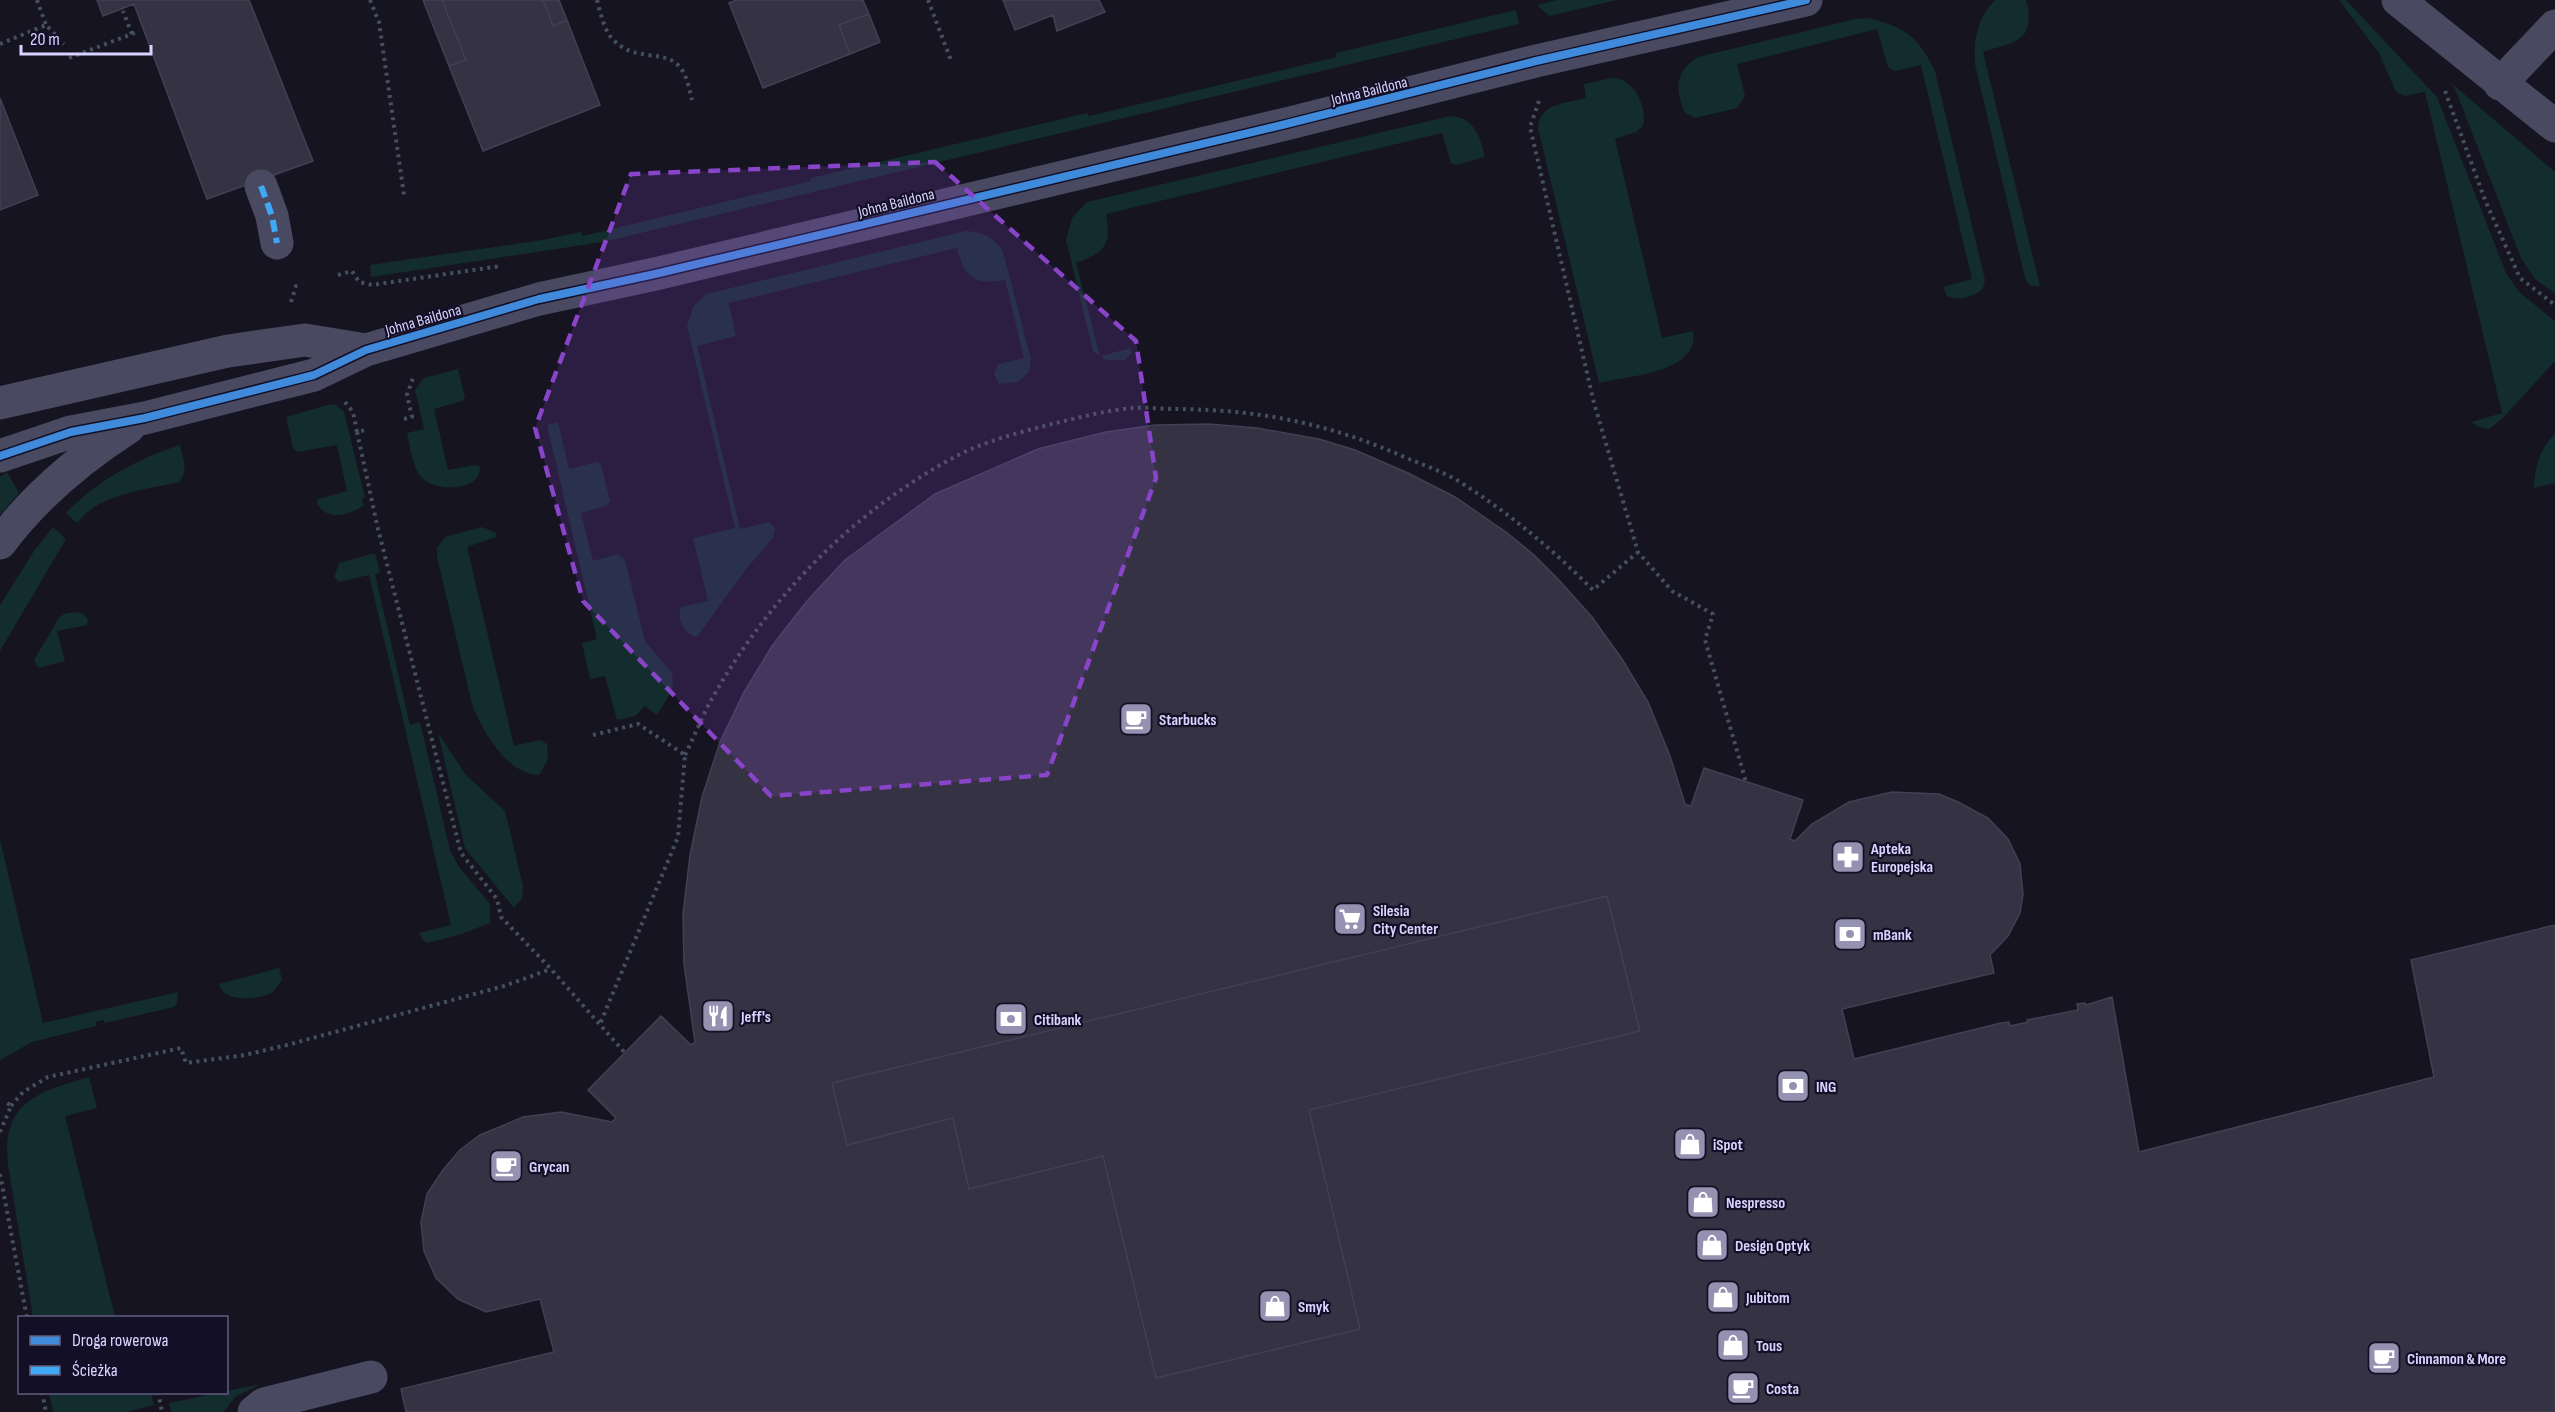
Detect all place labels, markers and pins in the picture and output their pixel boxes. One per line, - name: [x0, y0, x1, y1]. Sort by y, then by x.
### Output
- cafe icon: Starbucks: [1118, 701, 1154, 737]
- place label: Starbucks: [1159, 711, 1216, 730]
- pharmacy icon: Apteka Europejska: [1830, 839, 1866, 875]
- place label: Apteka Europejska: [1870, 840, 1933, 877]
- supermarket icon: Silesia City Center: [1332, 901, 1368, 937]
- place label: Silesia City Center: [1373, 902, 1438, 939]
- bank icon: mBank: [1832, 916, 1868, 952]
- place label: mBank: [1873, 926, 1912, 945]
- restaurant icon: Jeff's: [700, 998, 736, 1034]
- bank icon: Citibank: [993, 1001, 1029, 1037]
- place label: Jeff's: [740, 1008, 771, 1027]
- place label: Citibank: [1034, 1011, 1082, 1030]
- bank icon: ING: [1775, 1068, 1811, 1104]
- place label: ING: [1816, 1078, 1837, 1097]
- shop icon: iSpot: [1672, 1126, 1708, 1162]
- place label: iSpot: [1713, 1136, 1743, 1155]
- cafe icon: Grycan: [488, 1148, 524, 1184]
- place label: Grycan: [529, 1158, 569, 1177]
- shop icon: Nespresso: [1685, 1184, 1721, 1220]
- place label: Nespresso: [1726, 1194, 1785, 1213]
- shop icon: Design Optyk: [1694, 1227, 1730, 1263]
- place label: Design Optyk: [1735, 1237, 1810, 1256]
- shop icon: Jubitom: [1705, 1279, 1741, 1315]
- shop icon: Smyk: [1257, 1288, 1293, 1324]
- place label: Jubitom: [1745, 1289, 1790, 1308]
- place label: Smyk: [1298, 1298, 1329, 1317]
- shop icon: Tous: [1715, 1327, 1751, 1363]
- place label: Tous: [1756, 1337, 1782, 1356]
- cafe icon: Cinnamon & More: [2366, 1340, 2402, 1376]
- place label: Cinnamon & More: [2407, 1350, 2506, 1369]
- cafe icon: Costa: [1725, 1370, 1761, 1406]
- place label: Costa: [1766, 1380, 1799, 1399]

